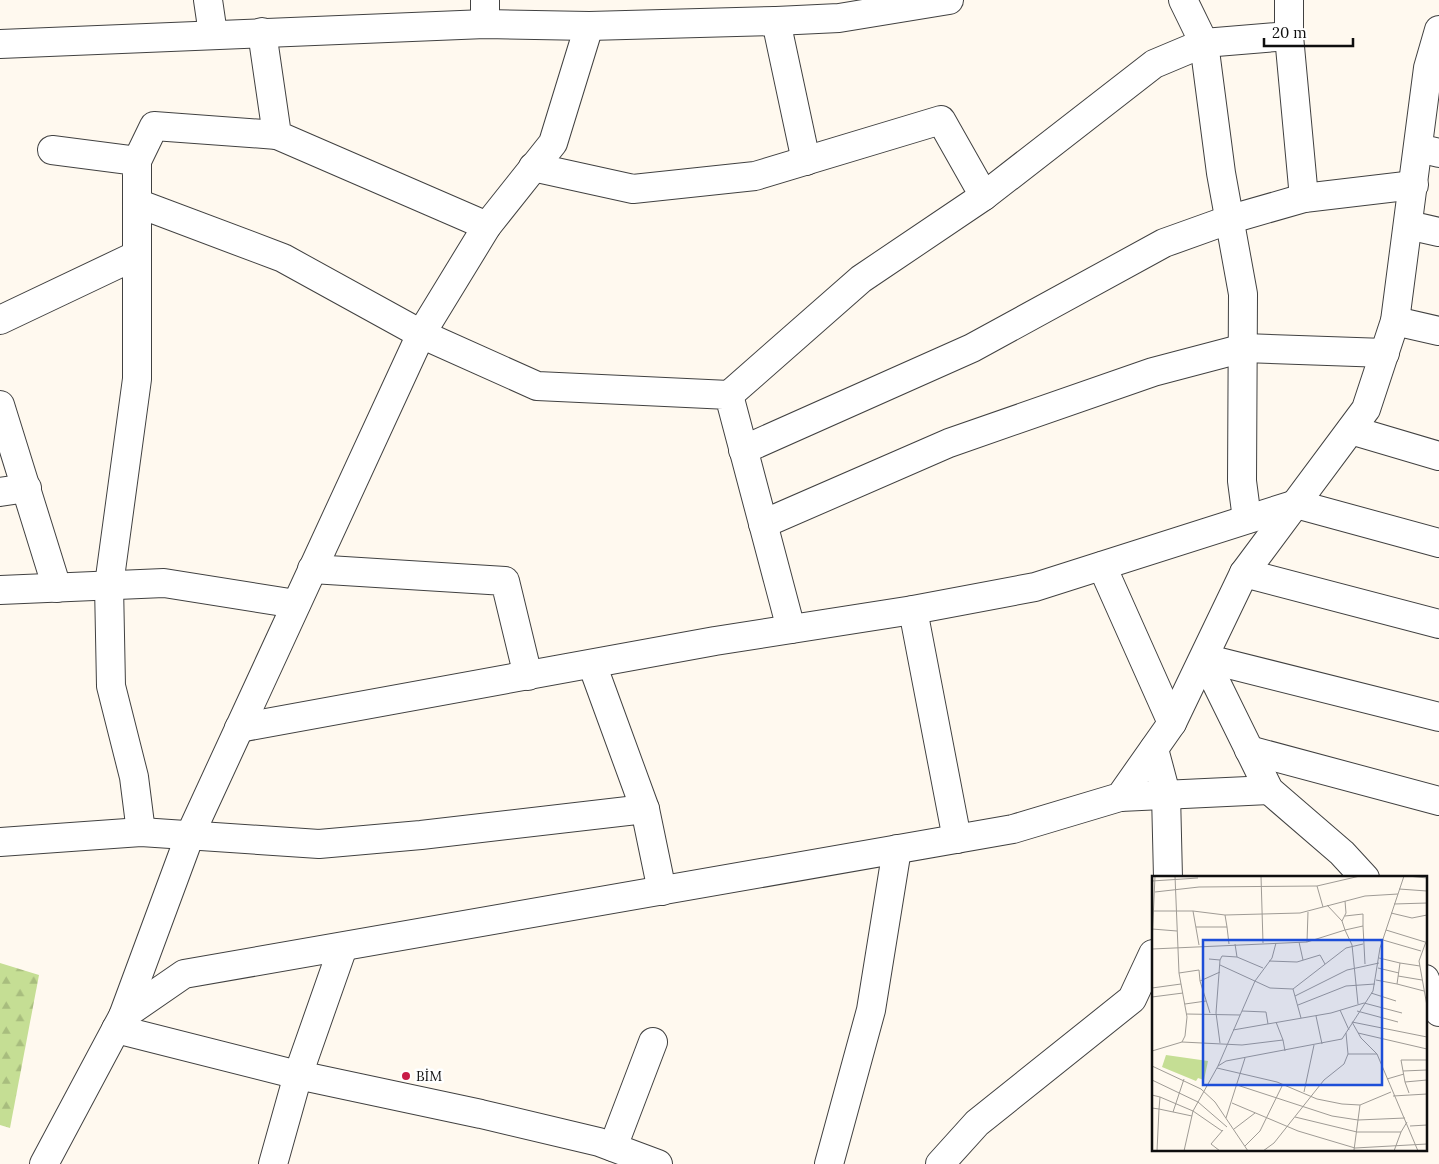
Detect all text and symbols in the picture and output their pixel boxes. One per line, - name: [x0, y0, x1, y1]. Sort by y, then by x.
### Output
- scale bar: [1264, 15, 1353, 47]
- text: 20 m: [1272, 23, 1307, 42]
- inset map: [1152, 876, 1426, 1152]
- place label: BİM: [416, 1067, 442, 1085]
- marker: BİM: [400, 1070, 412, 1082]

